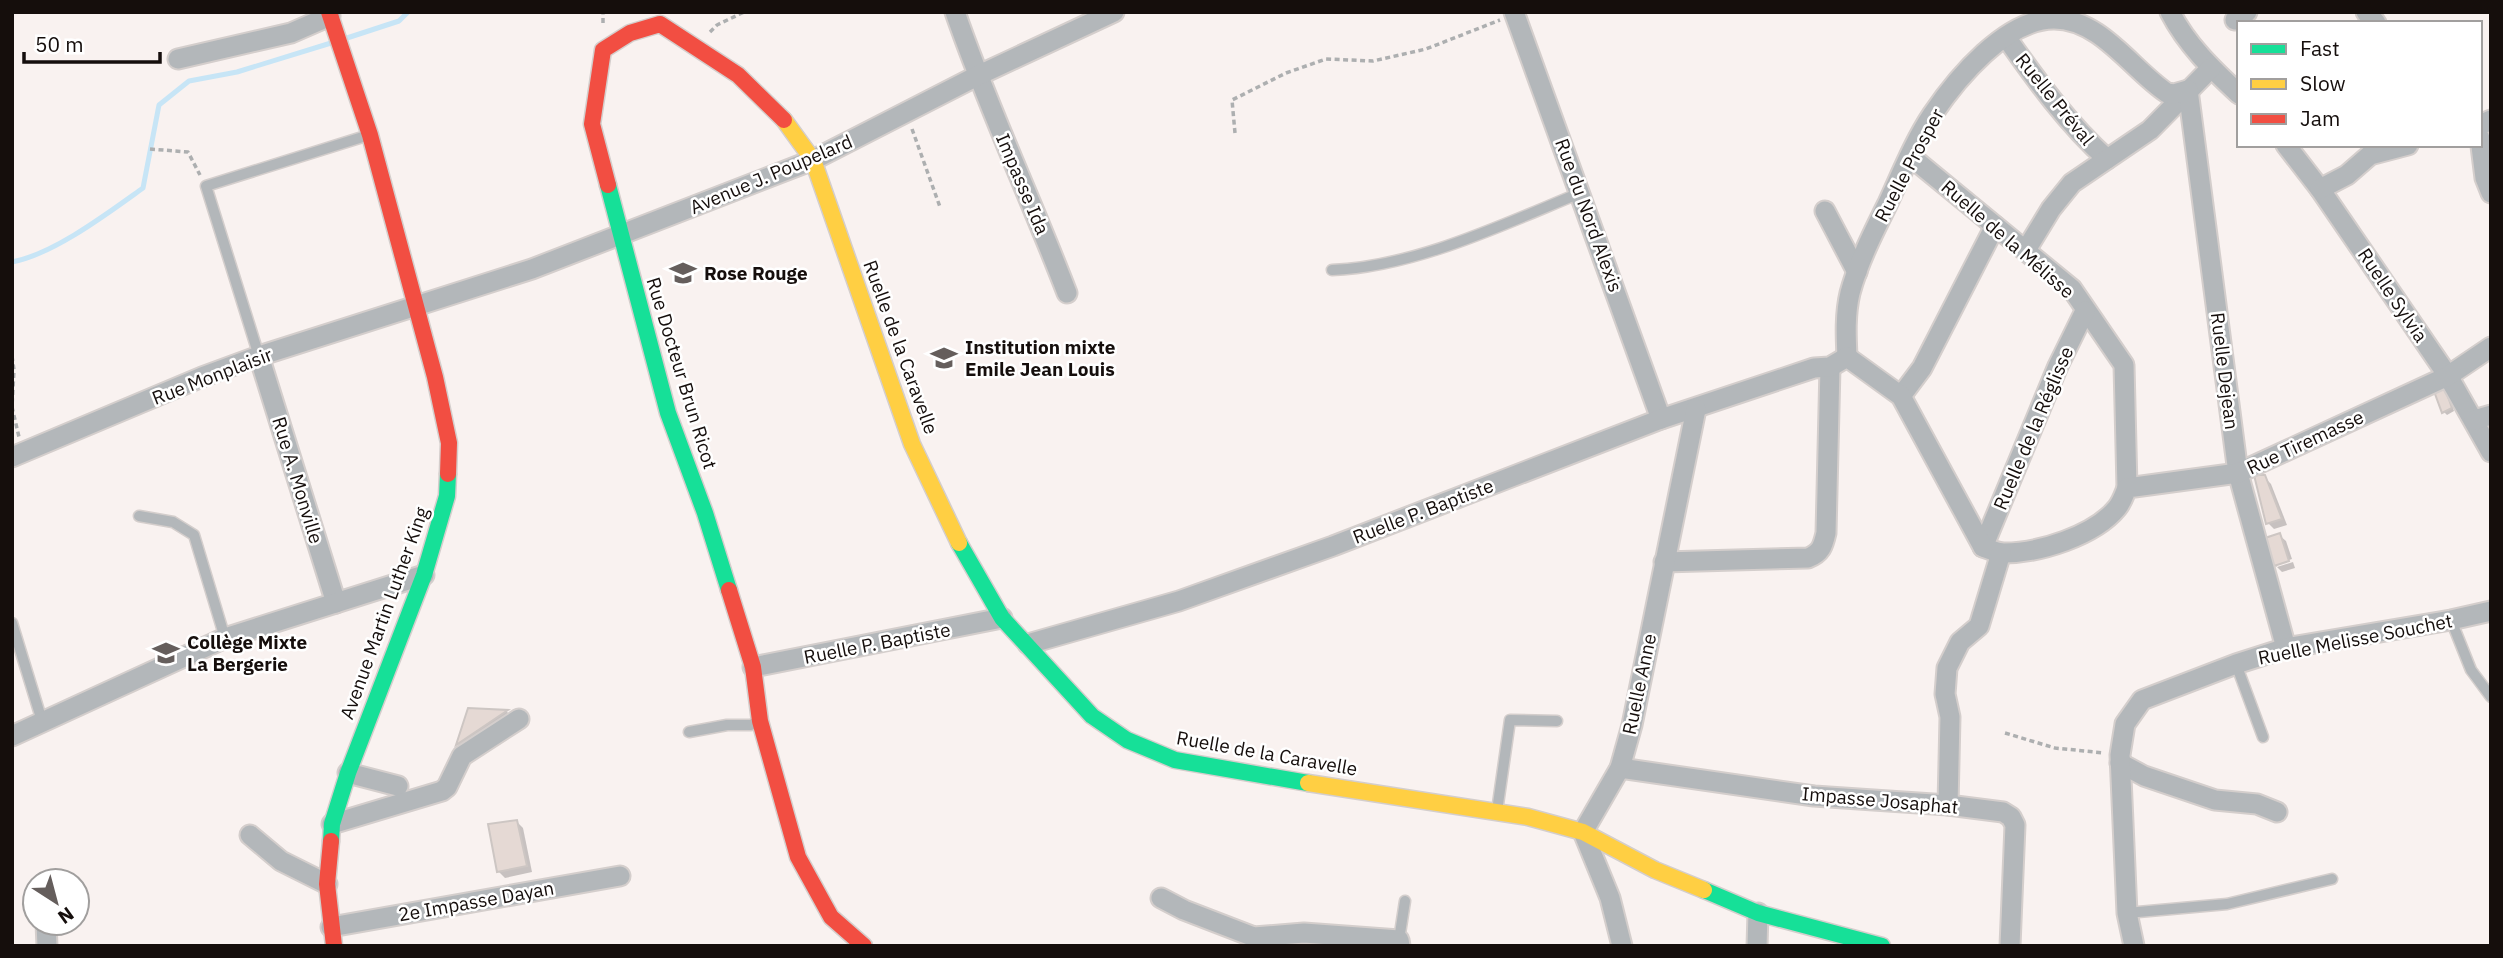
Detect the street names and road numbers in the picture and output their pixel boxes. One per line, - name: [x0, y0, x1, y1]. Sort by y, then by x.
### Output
- street label: Ruelle Préval: [2011, 48, 2099, 150]
- street label: Ruelle Prosper: [1869, 104, 1949, 226]
- street label: Avenue J. Poupelard: [686, 129, 856, 219]
- street label: Impasse Ida: [991, 130, 1055, 238]
- street label: Rue du Nord Alexis: [1550, 135, 1628, 295]
- street label: Ruelle de la Mélisse: [1936, 175, 2080, 303]
- street label: Ruelle Sylvia: [2353, 243, 2433, 347]
- street label: Ruelle de la Caravelle: [858, 257, 944, 437]
- street label: Rue Docteur Brun Ricot: [641, 274, 723, 472]
- street label: Ruelle Dejean: [2206, 311, 2244, 431]
- street label: Rue Monplaisir: [149, 342, 276, 410]
- street label: Ruelle de la Réglisse: [1988, 343, 2078, 513]
- street label: Rue Tiremasse: [2243, 404, 2367, 480]
- street label: Rue A. Monville: [267, 414, 329, 546]
- street label: Ruelle P. Baptiste: [1349, 473, 1497, 549]
- street label: Avenue Martin Luther King: [334, 503, 434, 723]
- street label: Ruelle Melisse Souchet: [2256, 608, 2454, 670]
- street label: Ruelle P. Baptiste: [802, 617, 952, 669]
- street label: Ruelle Anne: [1617, 631, 1661, 737]
- street label: Ruelle de la Caravelle: [1175, 725, 1359, 781]
- street label: Impasse Josaphat: [1801, 781, 1959, 819]
- street label: 2e Impasse Dayan: [396, 875, 556, 927]

